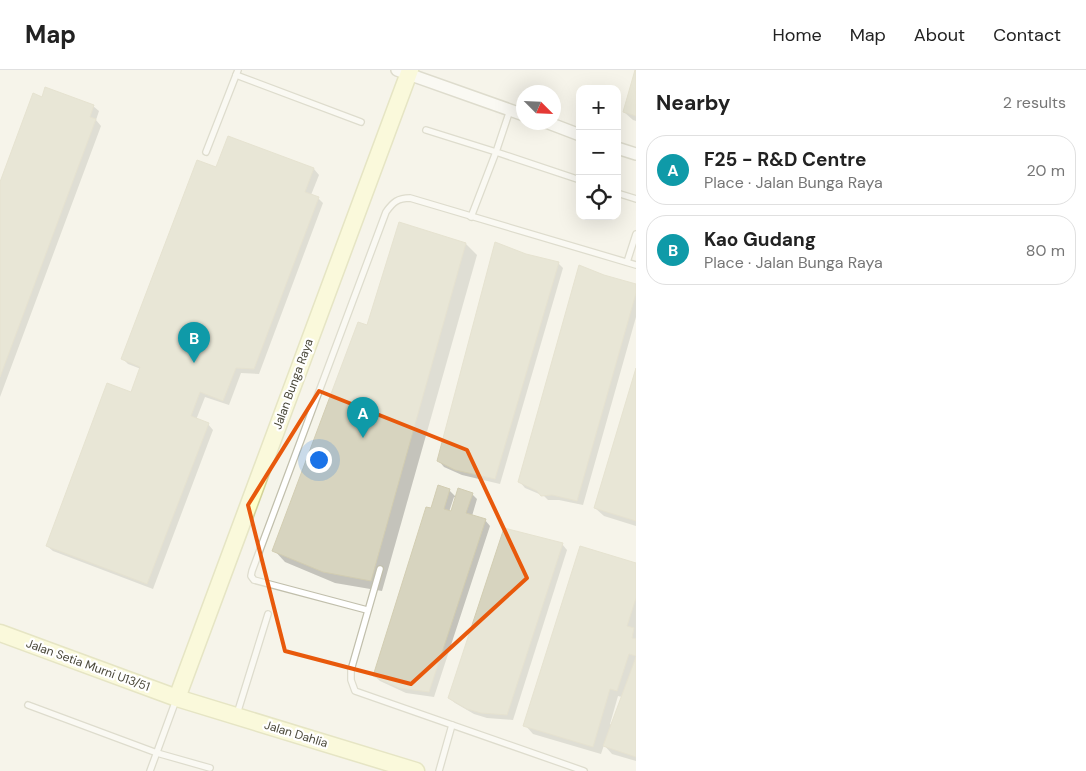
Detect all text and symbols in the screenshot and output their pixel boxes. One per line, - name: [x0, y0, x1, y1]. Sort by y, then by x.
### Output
- text: Map: [25, 19, 76, 50]
- text: Home: [772, 23, 822, 47]
- text: Map: [850, 23, 886, 47]
- text: About: [914, 23, 965, 47]
- text: Contact: [993, 23, 1061, 47]
- north arrow: [516, 85, 561, 130]
- map controls: [576, 85, 621, 220]
- button: +: [576, 85, 621, 130]
- text: Nearby: [656, 89, 730, 117]
- text: 2 results: [1003, 92, 1066, 113]
- button: −: [576, 130, 621, 175]
- text: F25 - R&D Centre: [704, 147, 866, 172]
- text: A: [667, 160, 679, 181]
- text: 20 m: [1026, 160, 1065, 181]
- text: Place · Jalan Bunga Raya: [704, 172, 883, 193]
- button: locate: [576, 175, 621, 220]
- text: Kao Gudang: [704, 227, 816, 252]
- text: B: [668, 240, 678, 261]
- text: 80 m: [1026, 240, 1065, 261]
- text: Place · Jalan Bunga Raya: [704, 252, 883, 273]
- pin: B: [178, 322, 210, 363]
- street label: Jalan Bunga Raya: [269, 336, 317, 432]
- pin: A: [347, 397, 379, 438]
- your location: [306, 447, 332, 473]
- street label: Jalan Setia Murni U13/51: [24, 635, 152, 695]
- street label: Jalan Dahlia: [262, 717, 330, 751]

